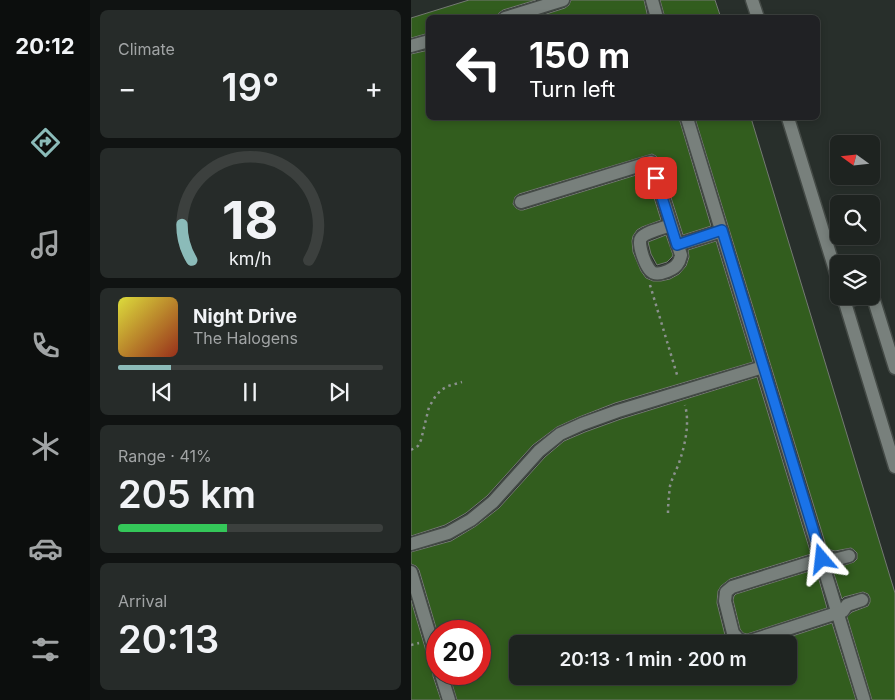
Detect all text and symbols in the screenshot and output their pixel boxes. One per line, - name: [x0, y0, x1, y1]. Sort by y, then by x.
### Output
- text: 20:12: [15, 33, 75, 59]
- text: 150 m: [529, 34, 630, 76]
- icon: left: [446, 35, 511, 100]
- text: Climate: [118, 39, 175, 59]
- text: 19°: [222, 64, 279, 110]
- text: −: [118, 71, 137, 105]
- text: +: [364, 71, 383, 105]
- text: Turn left: [529, 76, 615, 102]
- icon: directions: [28, 125, 63, 160]
- north arrow: [830, 135, 880, 185]
- map controls: [830, 135, 880, 305]
- pin: [635, 157, 677, 199]
- icon: arrive: [642, 164, 670, 192]
- text: 18: [222, 189, 279, 252]
- button: search: [830, 195, 880, 245]
- icon: music: [28, 227, 63, 262]
- text: km/h: [229, 248, 272, 269]
- button: layers: [830, 255, 880, 305]
- text: Night Drive: [193, 305, 297, 328]
- icon: phone: [28, 328, 63, 363]
- text: The Halogens: [193, 328, 298, 348]
- icon: previous: [148, 378, 176, 406]
- icon: pause: [236, 378, 264, 406]
- icon: next: [325, 378, 353, 406]
- icon: climate: [28, 429, 63, 464]
- text: Range · 41%: [118, 446, 212, 466]
- text: 205 km: [118, 471, 256, 517]
- icon: car: [28, 531, 63, 566]
- position arrow: [795, 532, 847, 584]
- text: Arrival: [118, 591, 167, 611]
- text: 20:13: [118, 616, 219, 662]
- speed limit sign: 20: [426, 620, 491, 685]
- icon: filters: [28, 632, 63, 667]
- text: 20:13 · 1 min · 200 m: [559, 648, 747, 671]

